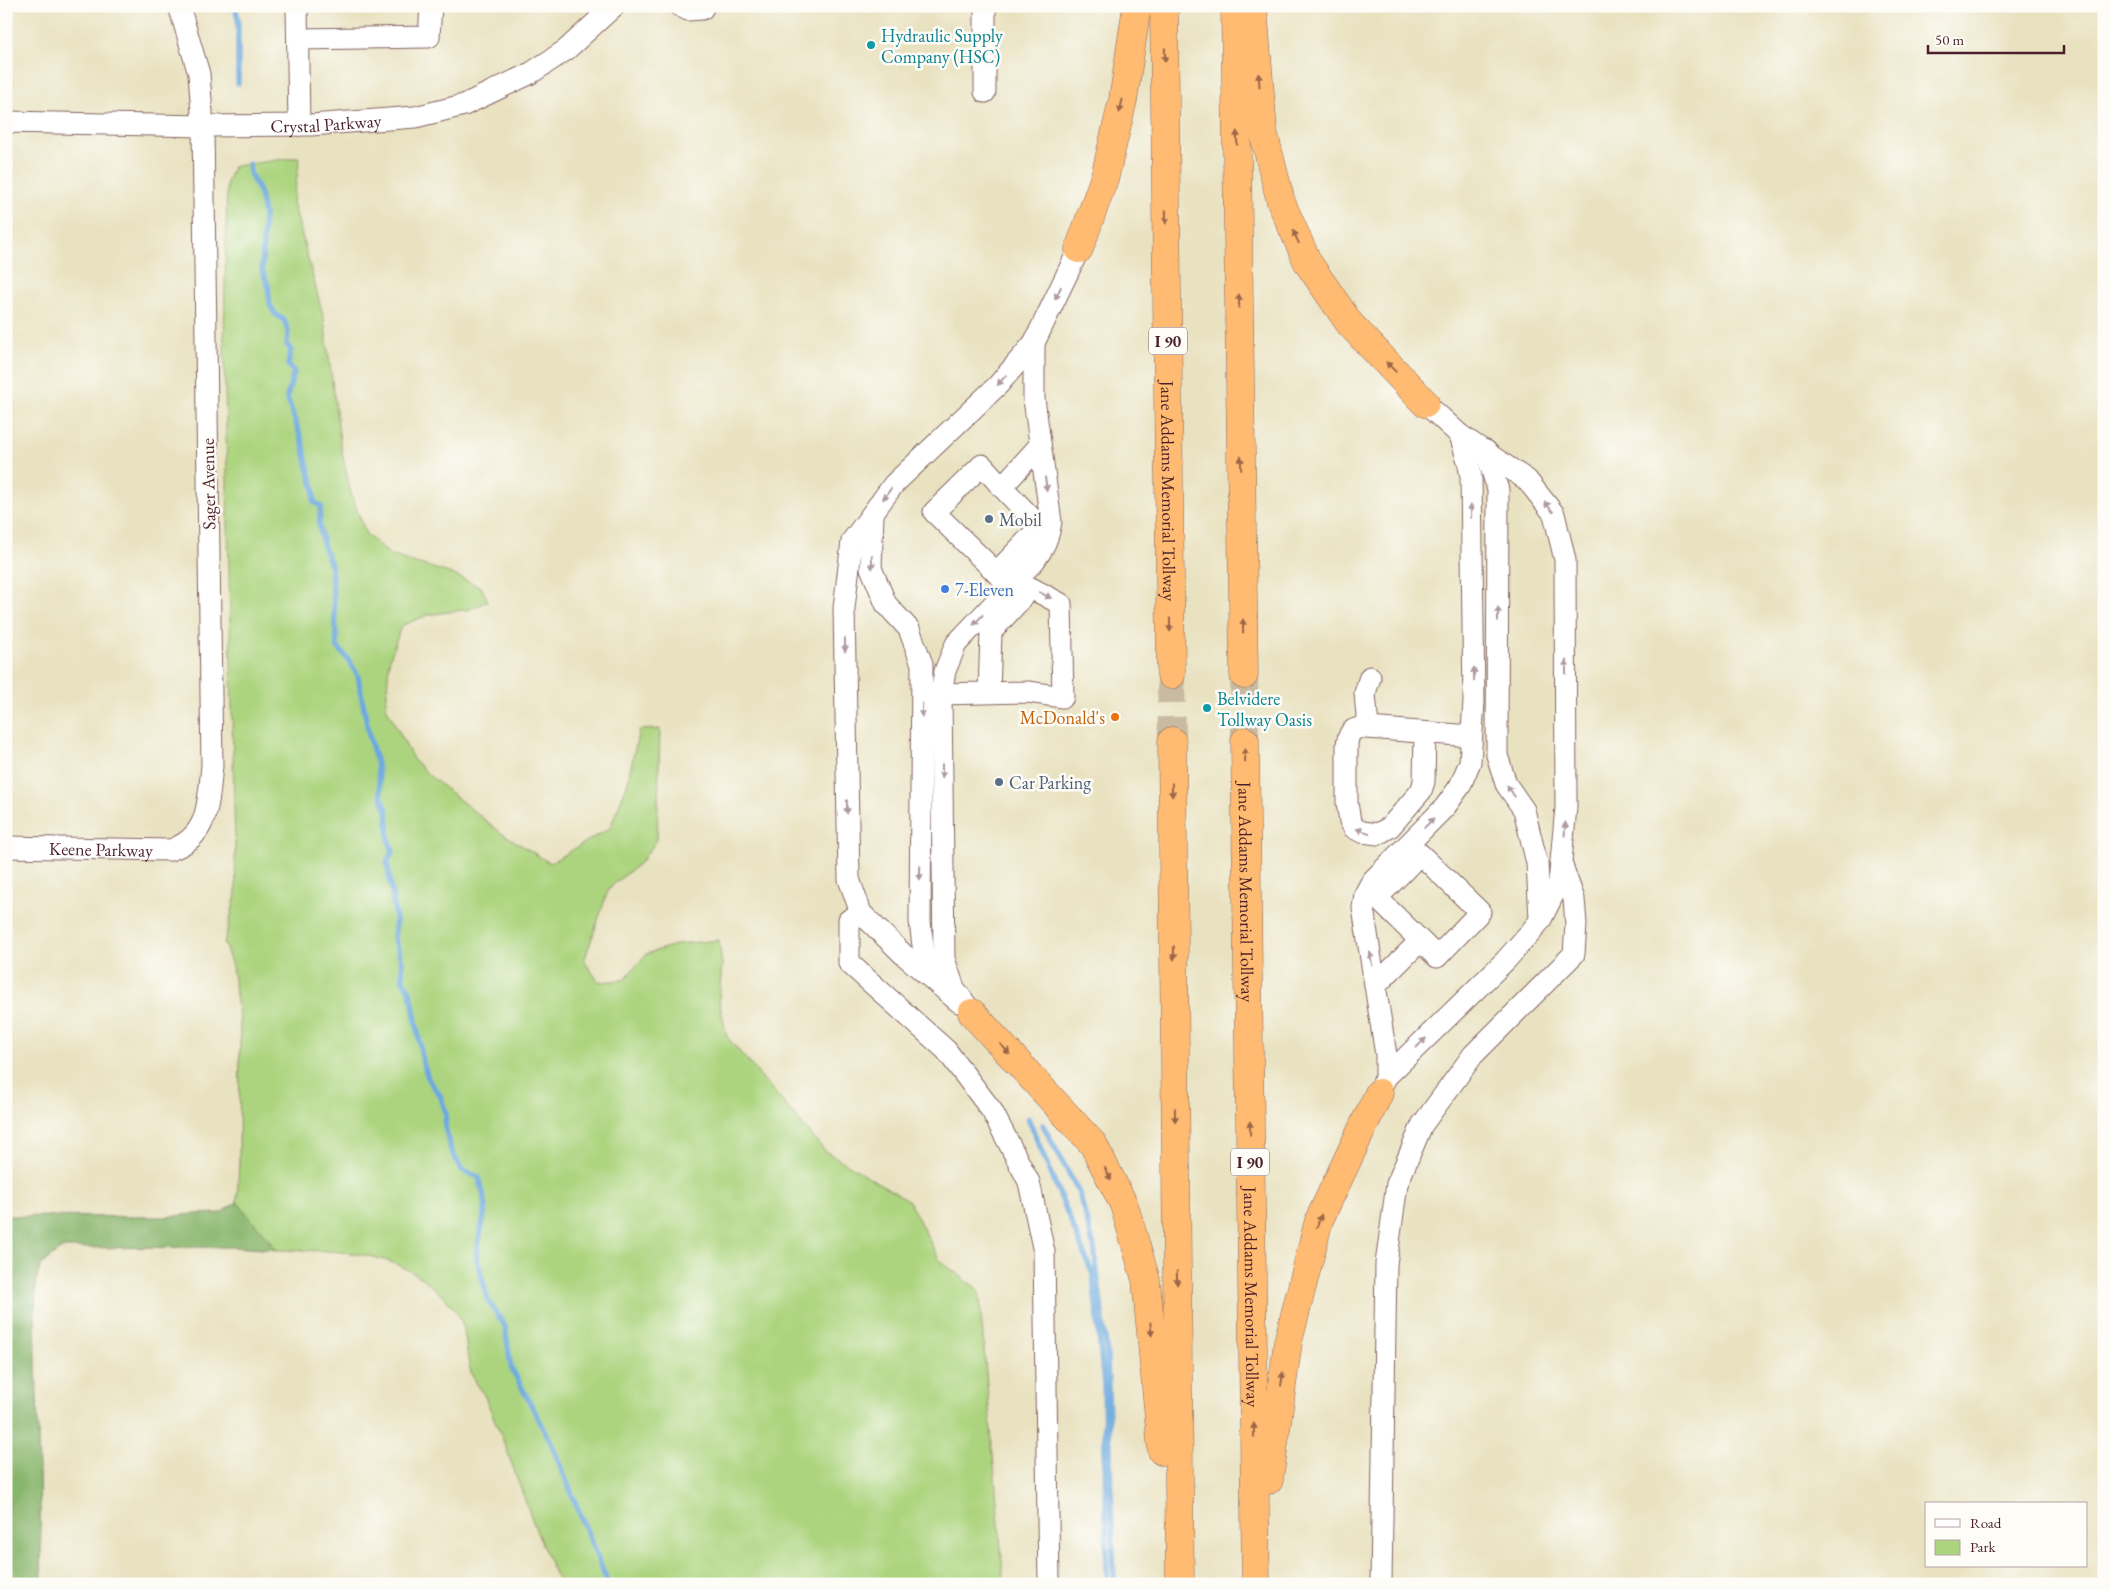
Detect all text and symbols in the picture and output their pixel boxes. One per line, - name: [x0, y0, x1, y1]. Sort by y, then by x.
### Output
- scale bar: [1928, 22, 2064, 54]
- place label: Hydraulic Supply Company (HSC): [881, 24, 1003, 68]
- text: 50 m: [1935, 30, 1964, 49]
- marker: Hydraulic Supply Company (HSC): [865, 39, 877, 51]
- one-way arrow: [1161, 47, 1169, 63]
- one-way arrow: [1255, 72, 1263, 88]
- one-way arrow: [1117, 99, 1125, 114]
- street label: Crystal Parkway: [270, 108, 382, 137]
- one-way arrow: [1233, 130, 1241, 146]
- one-way arrow: [1162, 210, 1170, 226]
- one-way arrow: [1292, 230, 1300, 244]
- one-way arrow: [1053, 286, 1061, 300]
- one-way arrow: [1235, 293, 1243, 309]
- road number: I 90: [1149, 328, 1187, 354]
- one-way arrow: [1385, 362, 1397, 374]
- one-way arrow: [997, 374, 1008, 386]
- street label: Jane Addams Memorial Tollway: [1156, 379, 1182, 602]
- street label: Sager Avenue: [196, 438, 220, 530]
- one-way arrow: [1237, 455, 1245, 471]
- one-way arrow: [1042, 477, 1050, 493]
- one-way arrow: [882, 487, 892, 501]
- one-way arrow: [1543, 501, 1554, 514]
- one-way arrow: [1467, 503, 1475, 519]
- place label: Mobil: [999, 508, 1042, 531]
- marker: Mobil: [983, 513, 995, 525]
- one-way arrow: [868, 555, 876, 571]
- place label: 7-Eleven: [955, 578, 1015, 601]
- marker: 7-Eleven: [939, 583, 951, 595]
- one-way arrow: [1038, 591, 1052, 599]
- one-way arrow: [1494, 605, 1502, 621]
- one-way arrow: [972, 614, 984, 626]
- one-way arrow: [1167, 617, 1175, 633]
- one-way arrow: [1239, 618, 1247, 634]
- one-way arrow: [841, 637, 849, 653]
- one-way arrow: [1562, 658, 1570, 674]
- one-way arrow: [1470, 665, 1478, 681]
- place label: Belvidere Tollway Oasis: [1217, 687, 1312, 731]
- marker: Belvidere Tollway Oasis: [1201, 702, 1213, 714]
- one-way arrow: [918, 703, 926, 719]
- place label: McDonald's: [1020, 706, 1105, 729]
- marker: McDonald's: [1109, 711, 1121, 723]
- one-way arrow: [1241, 747, 1249, 763]
- one-way arrow: [938, 763, 946, 779]
- place label: Car Parking: [1009, 771, 1091, 794]
- marker: Car Parking: [993, 776, 1005, 788]
- street label: Jane Addams Memorial Tollway: [1234, 780, 1260, 1003]
- one-way arrow: [1168, 782, 1176, 798]
- one-way arrow: [1506, 784, 1516, 797]
- one-way arrow: [844, 800, 852, 816]
- one-way arrow: [1423, 817, 1435, 829]
- one-way arrow: [1561, 821, 1569, 837]
- one-way arrow: [1355, 827, 1370, 835]
- street label: Keene Parkway: [49, 836, 153, 861]
- one-way arrow: [916, 865, 924, 881]
- one-way arrow: [1170, 945, 1178, 961]
- one-way arrow: [1367, 951, 1375, 967]
- one-way arrow: [1414, 1037, 1426, 1049]
- one-way arrow: [999, 1043, 1011, 1055]
- one-way arrow: [1171, 1107, 1179, 1123]
- one-way arrow: [1246, 1119, 1254, 1135]
- road number: I 90: [1231, 1148, 1269, 1176]
- one-way arrow: [1104, 1167, 1112, 1181]
- street label: Jane Addams Memorial Tollway: [1239, 1184, 1265, 1408]
- one-way arrow: [1316, 1213, 1324, 1228]
- one-way arrow: [1173, 1270, 1181, 1286]
- one-way arrow: [1147, 1321, 1155, 1337]
- one-way arrow: [1279, 1370, 1287, 1386]
- one-way arrow: [1250, 1422, 1258, 1438]
- legend: [1925, 1502, 2088, 1568]
- text: Road: [1970, 1513, 2002, 1532]
- text: Park: [1970, 1537, 1997, 1556]

